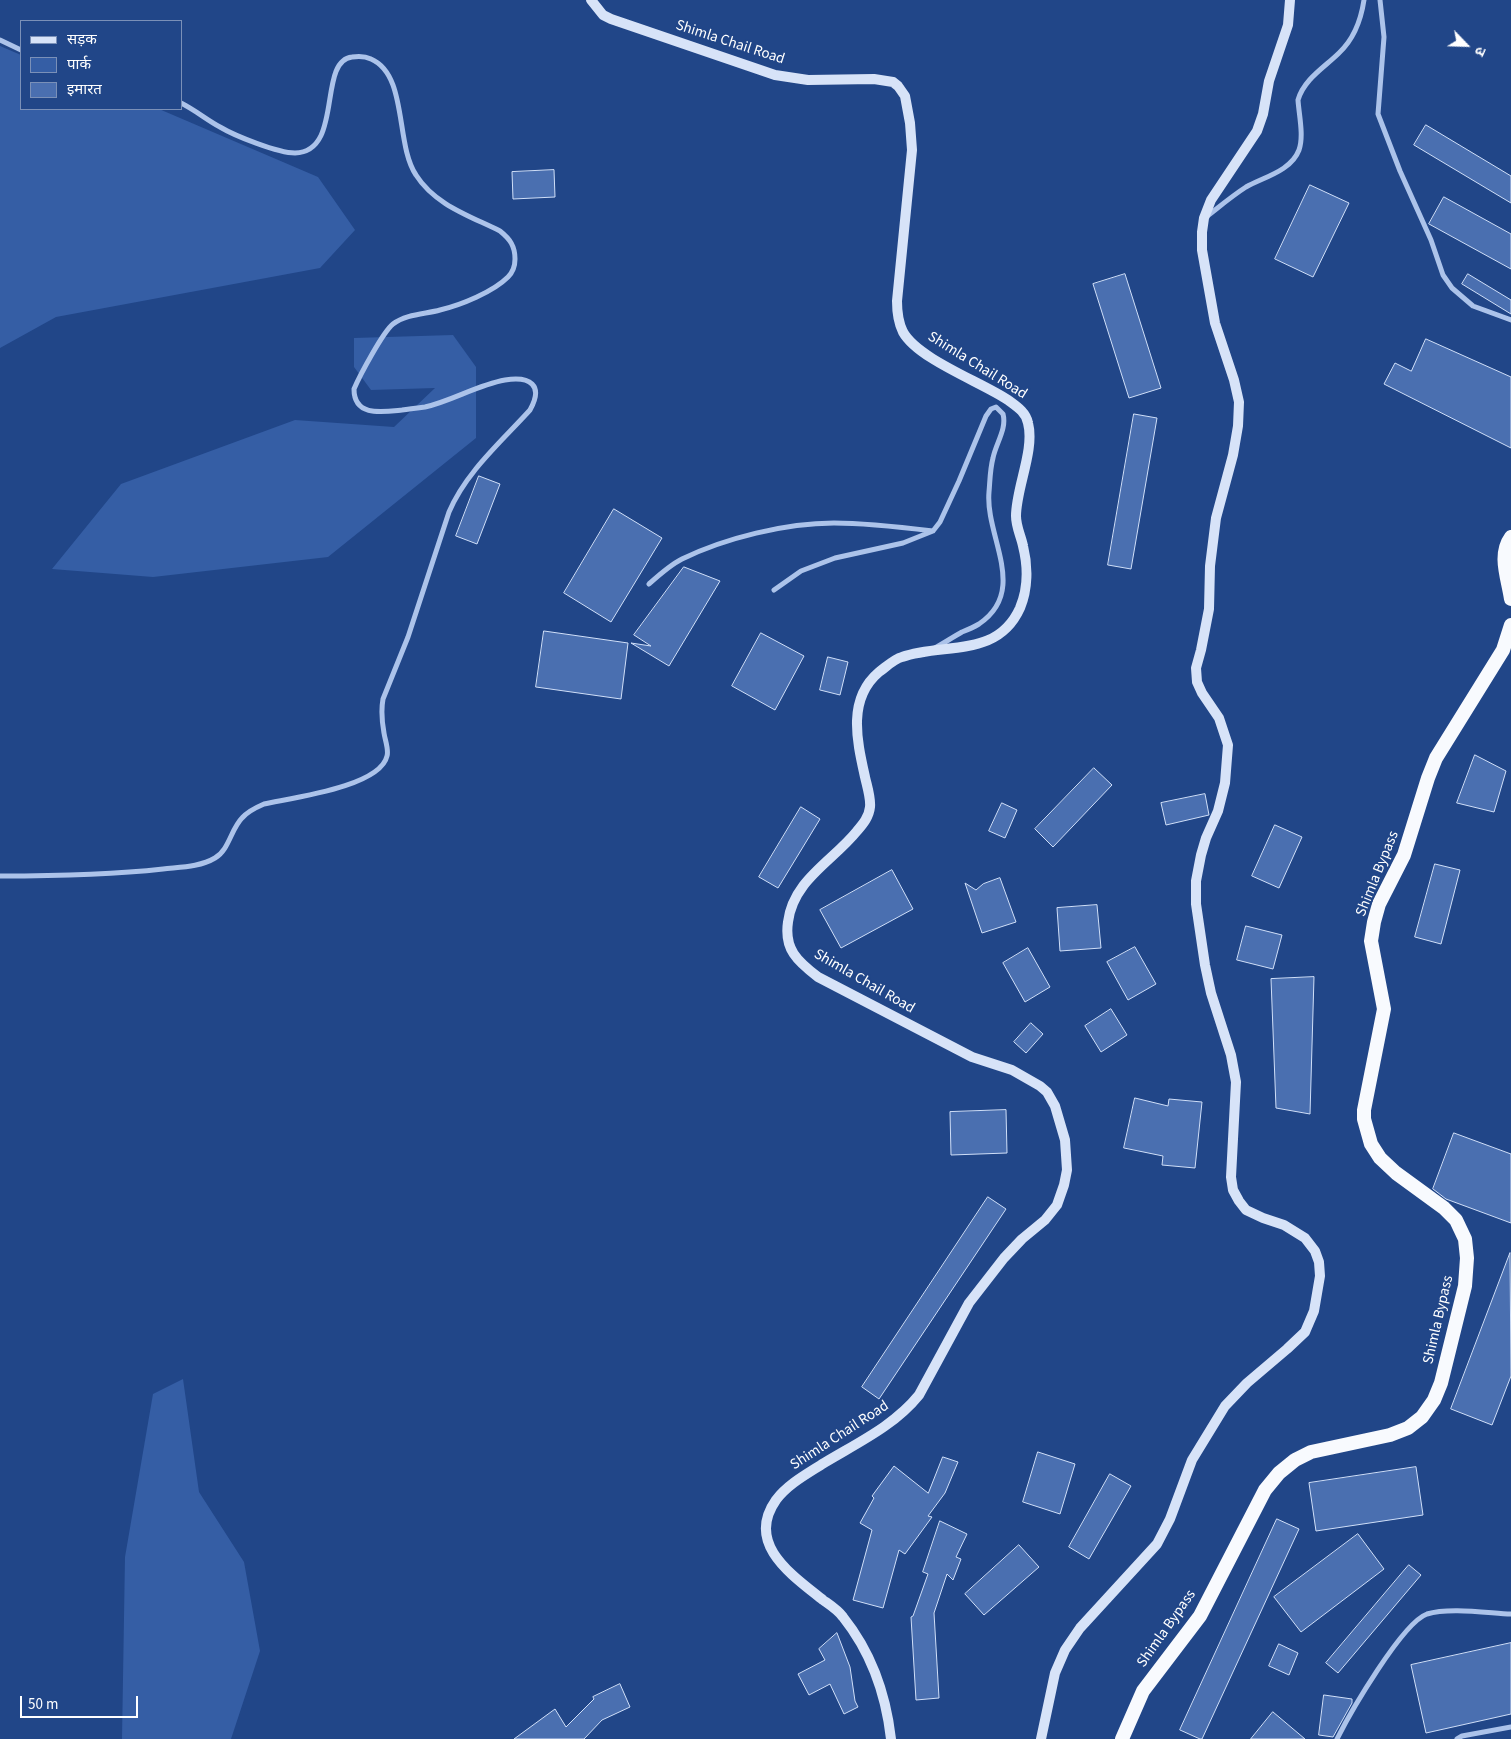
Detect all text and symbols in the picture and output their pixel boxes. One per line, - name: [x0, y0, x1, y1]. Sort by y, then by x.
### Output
- street label: Shimla Chail Road: [673, 17, 787, 69]
- legend: [20, 20, 182, 110]
- north arrow: [1441, 20, 1491, 70]
- text: सड़क: [67, 29, 97, 50]
- text: उ: [1469, 43, 1491, 59]
- text: पार्क: [67, 54, 91, 75]
- text: इमारत: [67, 79, 102, 100]
- street label: Shimla Chail Road: [924, 328, 1030, 404]
- street label: Shimla Bypass: [1353, 829, 1403, 919]
- street label: Shimla Chail Road: [810, 946, 918, 1018]
- street label: Shimla Bypass: [1420, 1274, 1458, 1366]
- street label: Shimla Chail Road: [787, 1397, 893, 1475]
- street label: Shimla Bypass: [1134, 1587, 1200, 1671]
- scale bar: [22, 1686, 140, 1718]
- text: 50 m: [28, 1694, 58, 1715]

